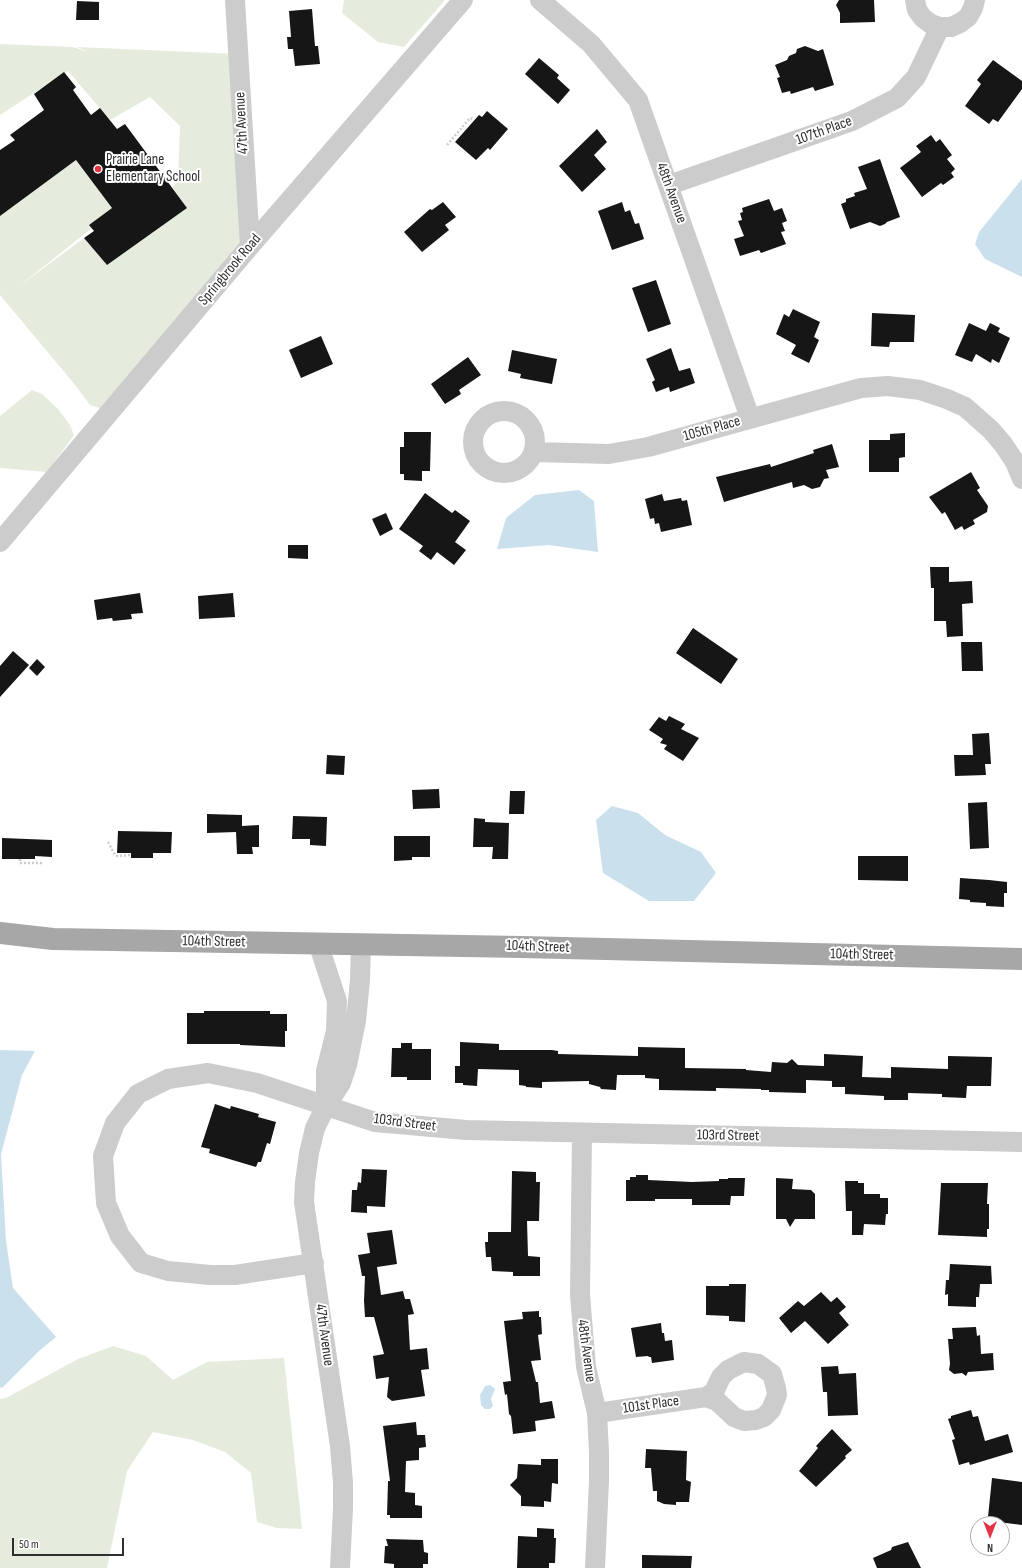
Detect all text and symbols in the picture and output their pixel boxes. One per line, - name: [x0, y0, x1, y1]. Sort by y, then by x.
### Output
- street label: 47th Avenue: [231, 91, 253, 155]
- street label: 107th Place: [794, 113, 854, 149]
- place label: Prairie Lane Elementary School: [106, 151, 200, 186]
- street label: 48th Avenue: [652, 160, 690, 226]
- marker: Prairie Lane Elementary School: [93, 164, 103, 174]
- street label: Springbrook Road: [195, 231, 265, 309]
- street label: 105th Place: [682, 412, 742, 446]
- street label: 104th Street: [182, 932, 246, 952]
- street label: 104th Street: [506, 937, 570, 957]
- street label: 104th Street: [830, 945, 894, 965]
- street label: 103rd Street: [373, 1110, 437, 1136]
- street label: 103rd Street: [697, 1126, 759, 1146]
- street label: 47th Avenue: [311, 1303, 337, 1367]
- street label: 48th Avenue: [573, 1319, 599, 1383]
- street label: 101st Place: [622, 1392, 680, 1418]
- north arrow: [970, 1516, 1010, 1556]
- scale bar: [14, 1530, 126, 1556]
- text: 50 m: [19, 1537, 39, 1552]
- text: N: [987, 1541, 993, 1554]

